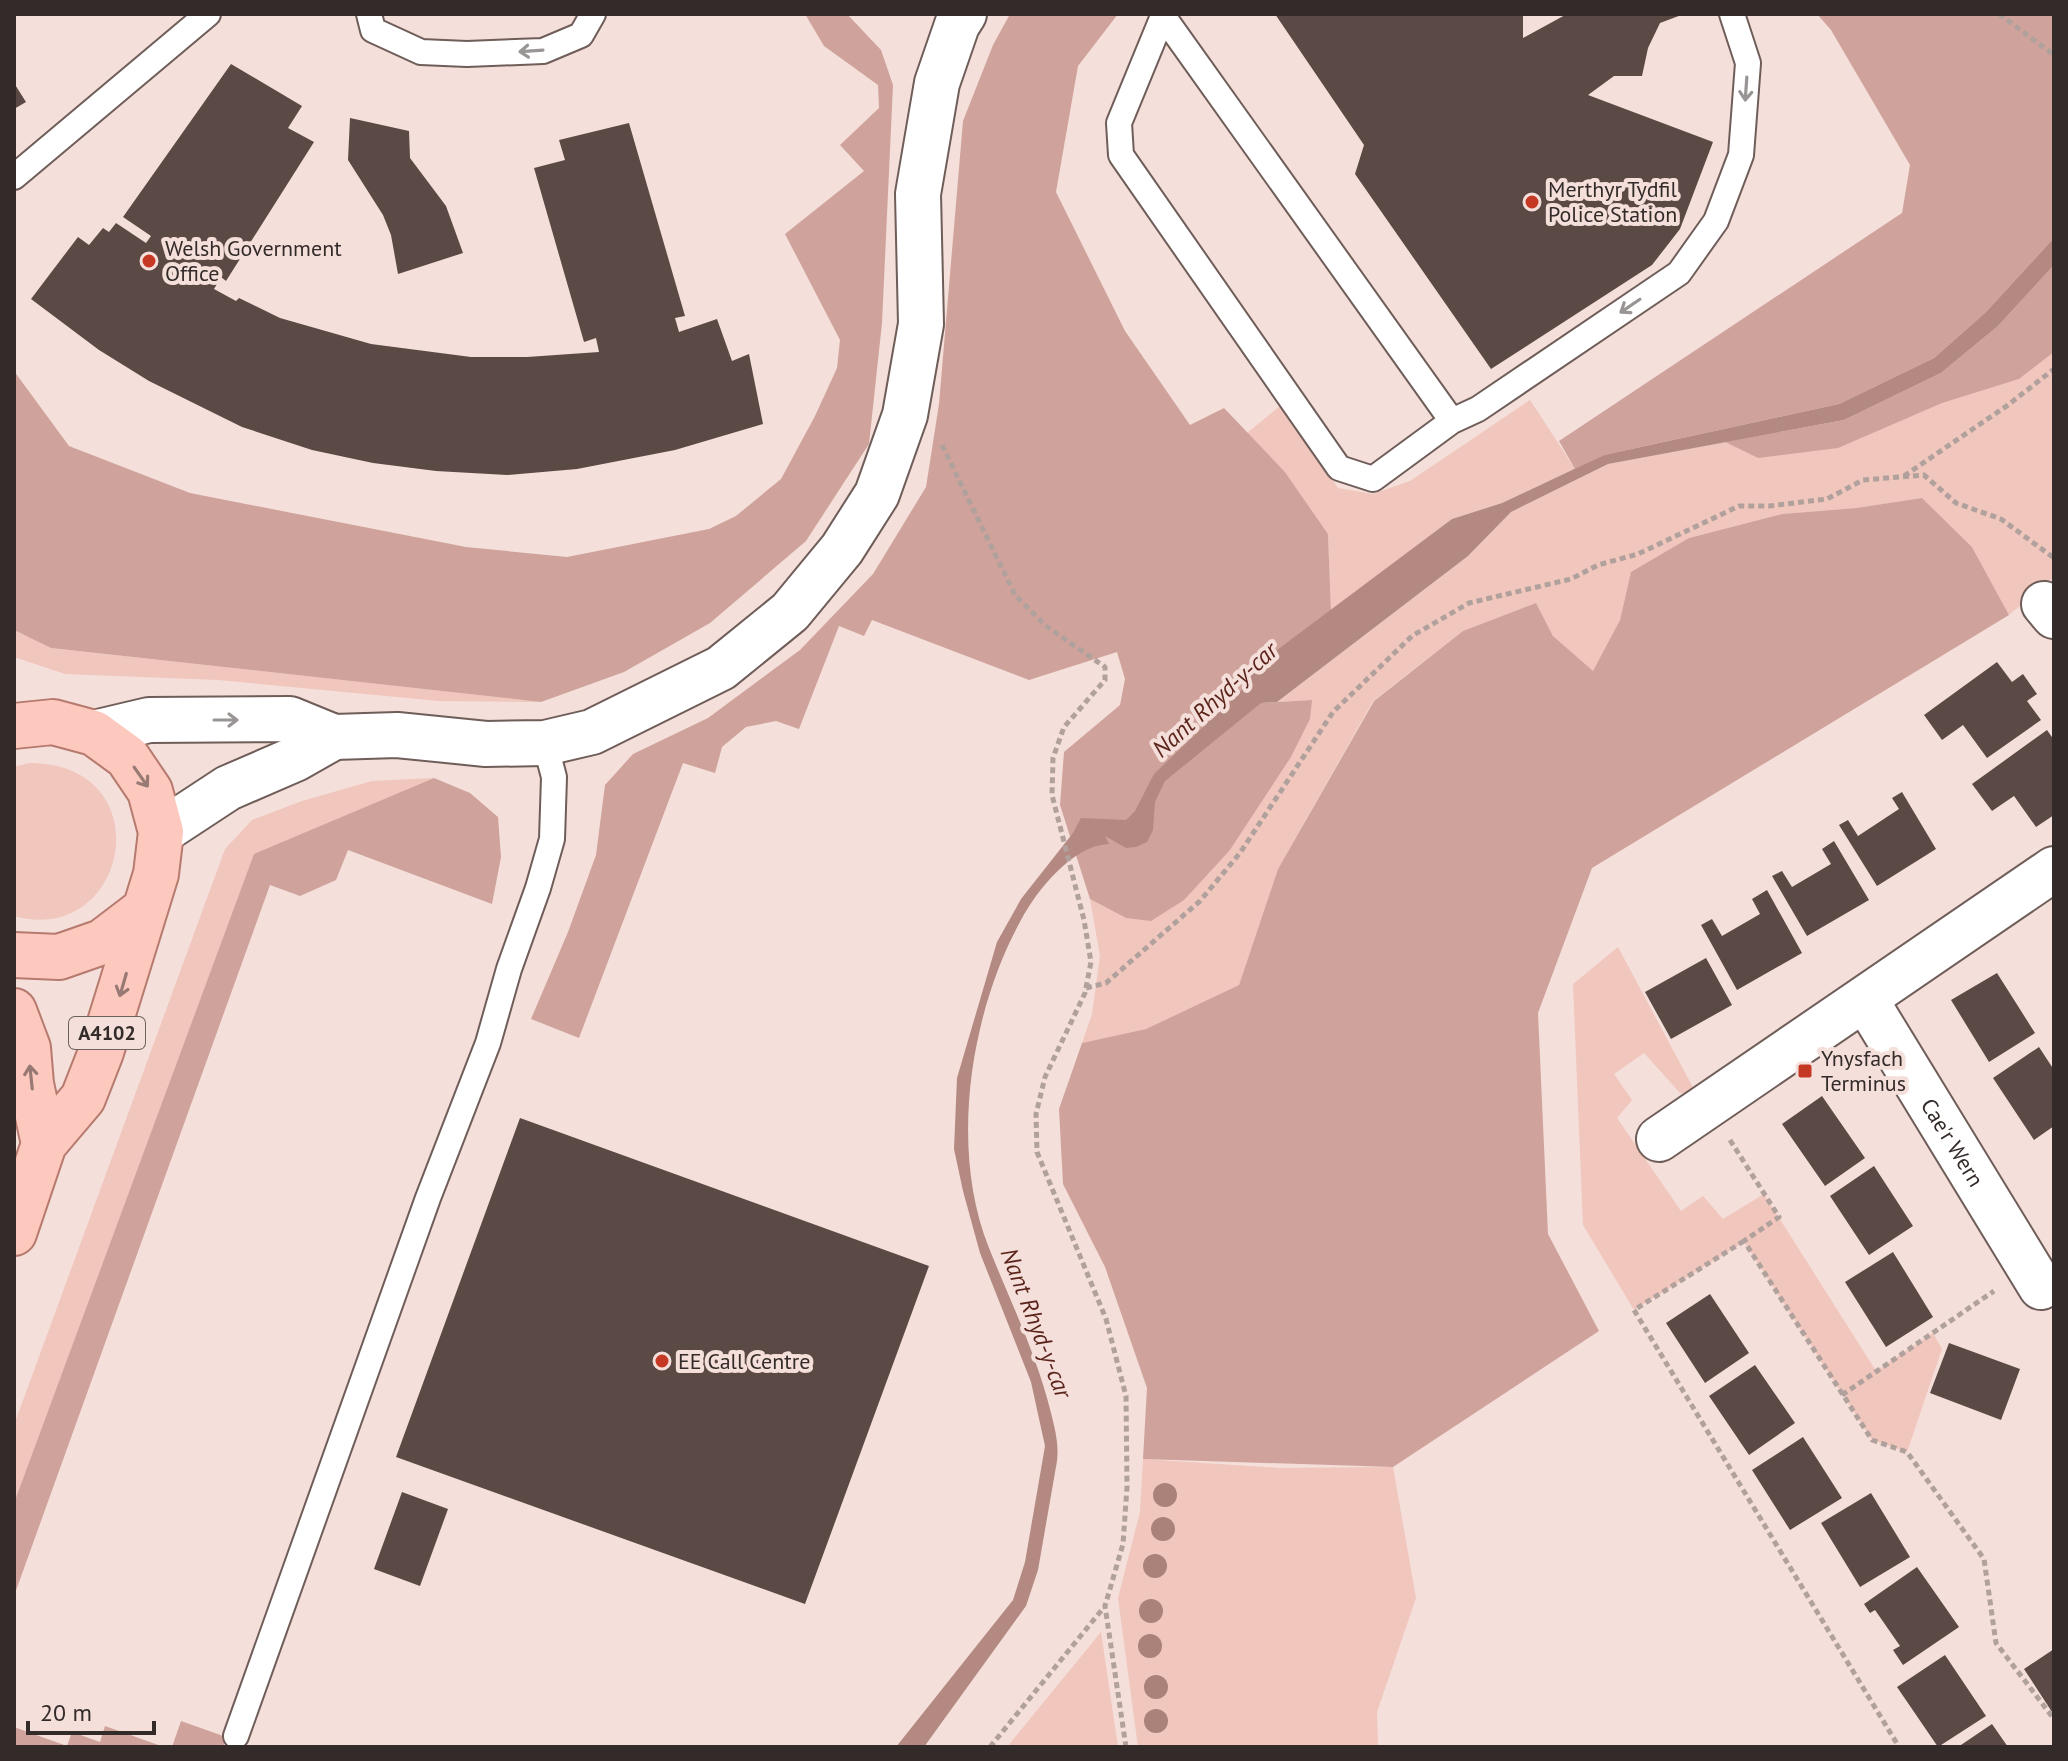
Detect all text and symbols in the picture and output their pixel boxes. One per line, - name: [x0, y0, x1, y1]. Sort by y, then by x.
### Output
- one-way arrow: [518, 44, 545, 59]
- one-way arrow: [1738, 75, 1753, 102]
- place label: Merthyr Tydfil Police Station: [1548, 175, 1677, 228]
- marker: Merthyr Tydfil Police Station: [1523, 193, 1541, 211]
- place label: Welsh Government Office: [165, 234, 342, 287]
- marker: Welsh Government Office: [140, 252, 158, 270]
- one-way arrow: [1619, 298, 1641, 315]
- water label: Nant Rhyd-y-car: [1146, 634, 1285, 764]
- one-way arrow: [212, 712, 239, 728]
- one-way arrow: [133, 766, 149, 788]
- one-way arrow: [115, 971, 130, 997]
- road number: A4102: [69, 1017, 145, 1049]
- place label: Ynysfach Terminus: [1821, 1044, 1906, 1097]
- marker: Ynysfach Terminus: [1796, 1062, 1814, 1080]
- one-way arrow: [23, 1064, 38, 1091]
- street label: Cae'r Wern: [1915, 1093, 1990, 1192]
- water label: Nant Rhyd-y-car: [994, 1243, 1080, 1404]
- place label: EE Call Centre: [678, 1347, 810, 1375]
- marker: EE Call Centre: [653, 1352, 671, 1370]
- scale bar: [28, 1685, 154, 1735]
- text: 20 m: [40, 1697, 92, 1728]

